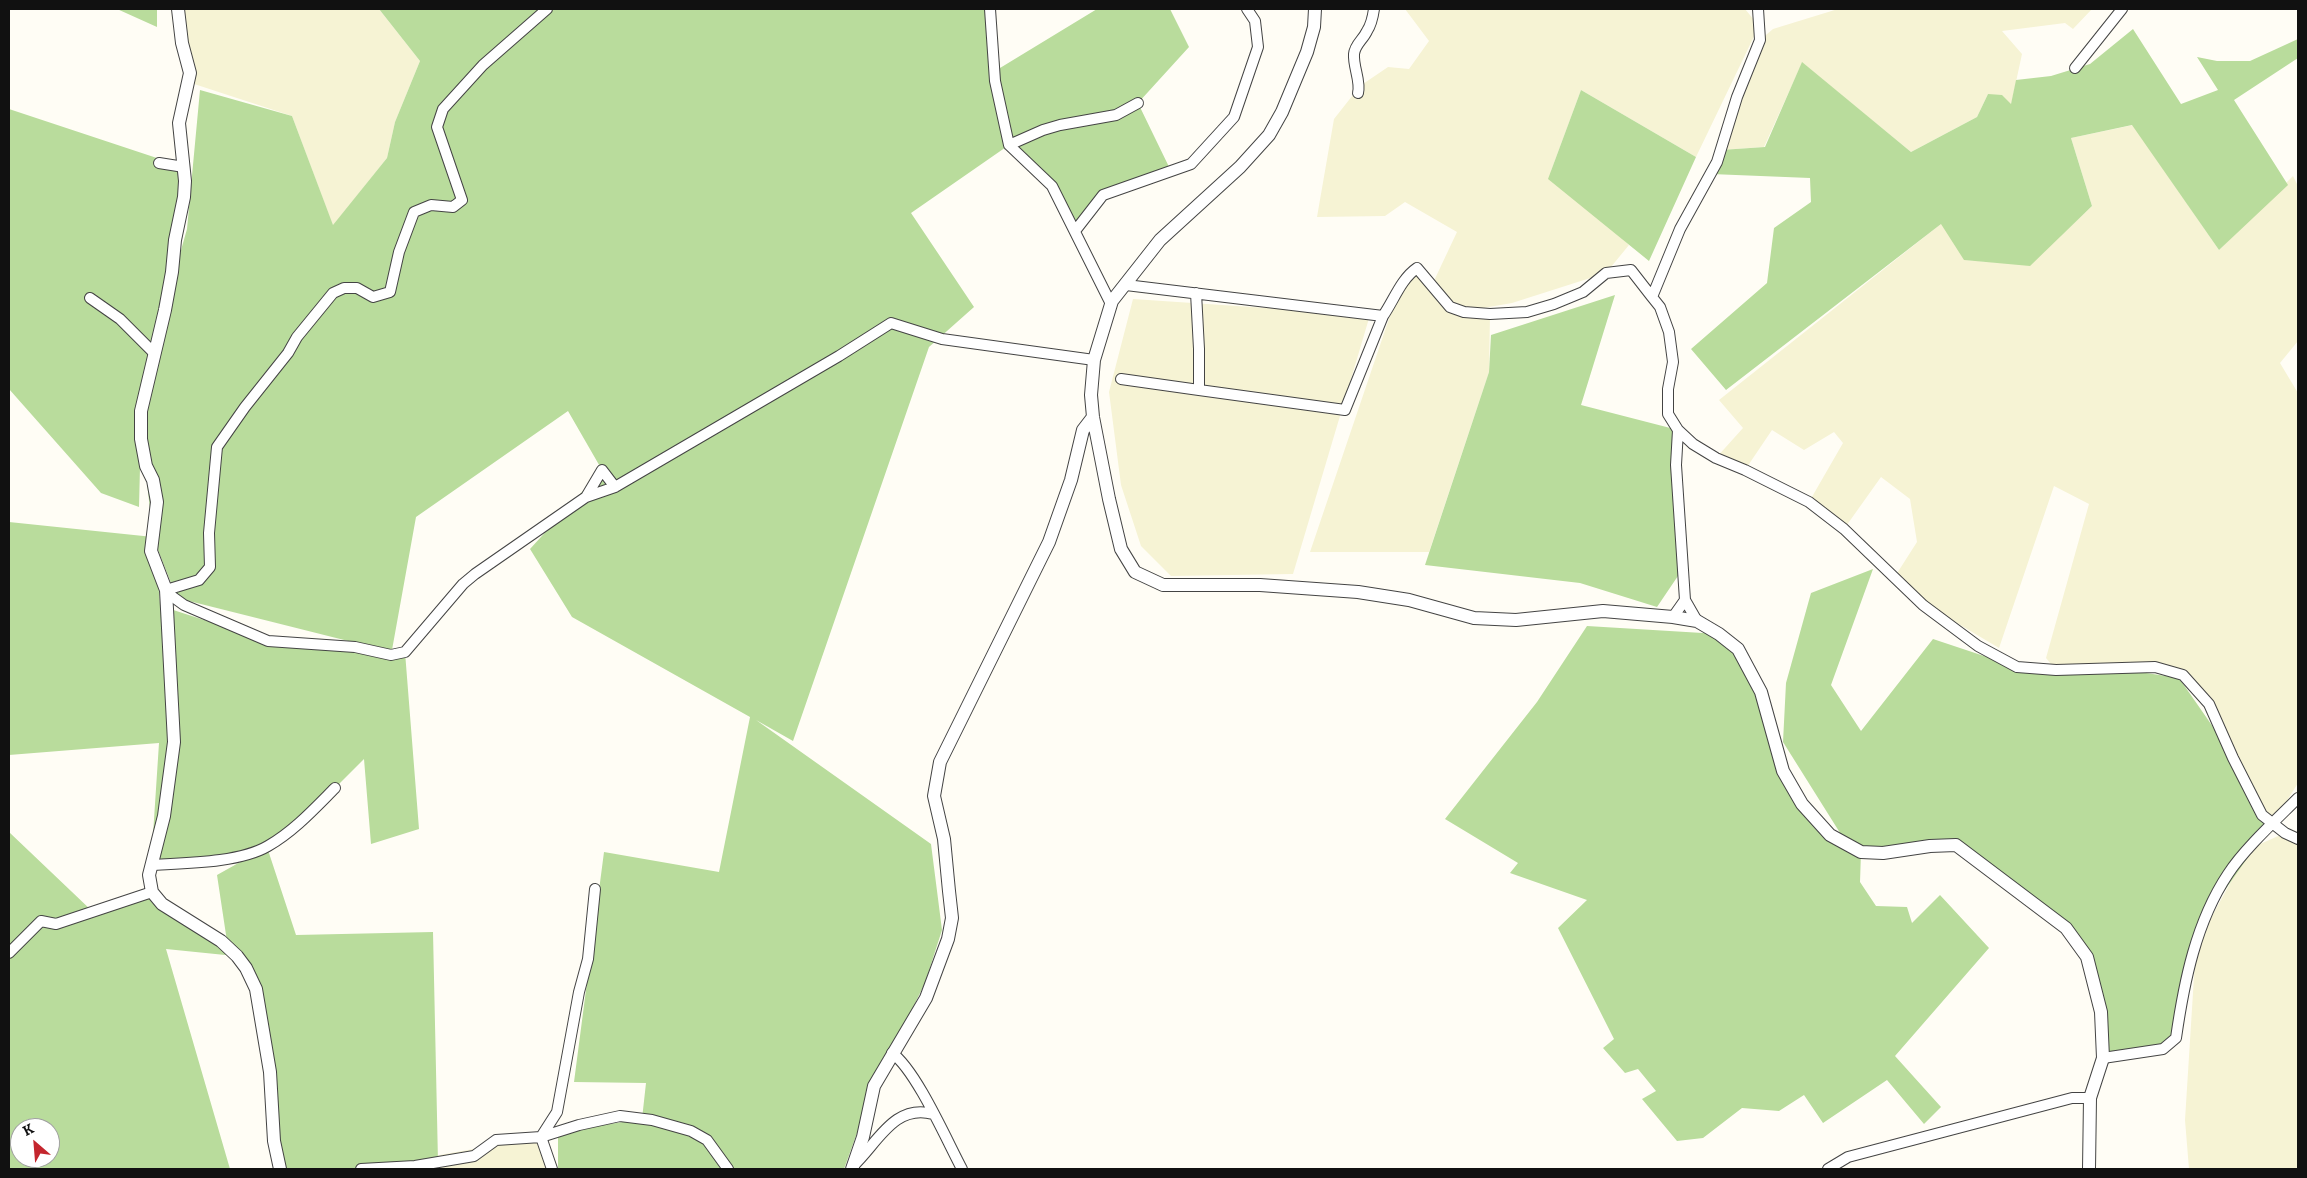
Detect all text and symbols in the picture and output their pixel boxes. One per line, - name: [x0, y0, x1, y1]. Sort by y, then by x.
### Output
- north arrow: [10, 1118, 60, 1168]
- text: K: [20, 1120, 37, 1140]

